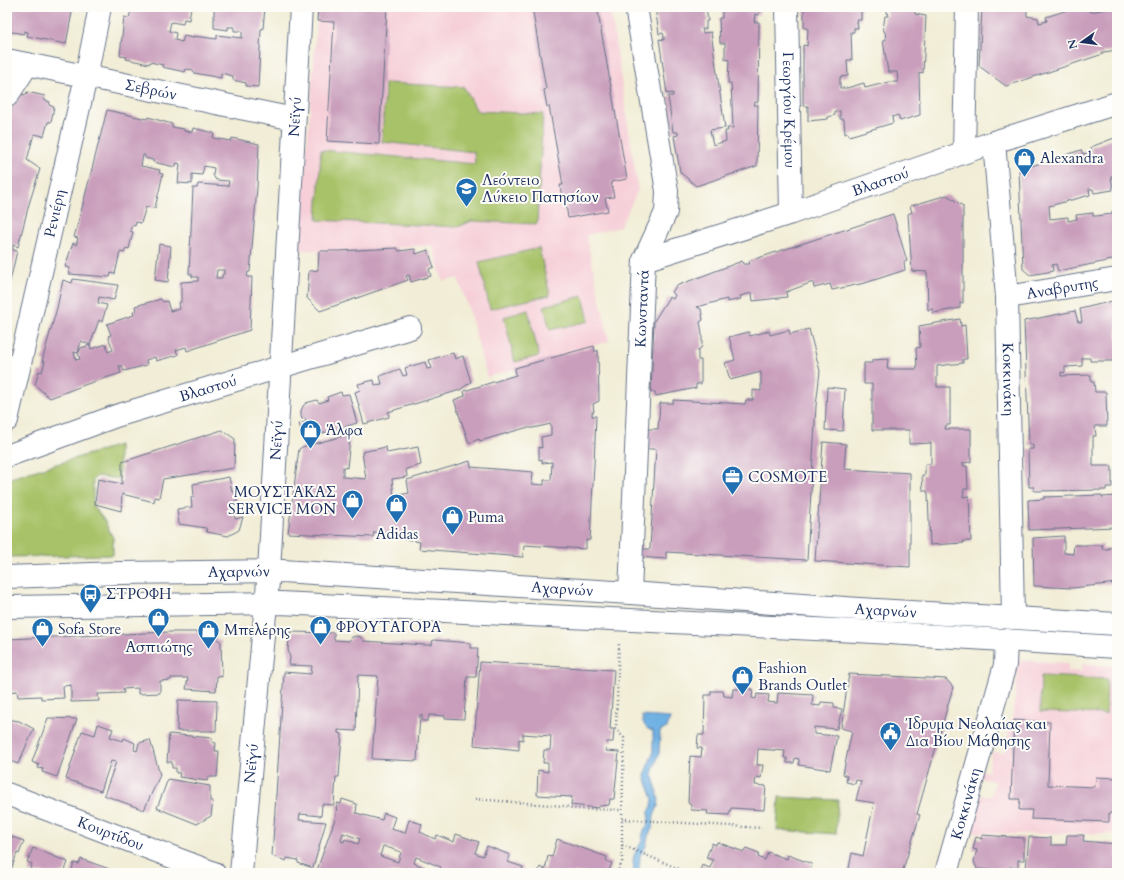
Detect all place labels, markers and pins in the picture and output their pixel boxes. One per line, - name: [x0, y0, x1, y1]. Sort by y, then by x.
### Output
- shop icon: Alexandra: [1012, 145, 1038, 178]
- place label: Alexandra: [1040, 148, 1104, 168]
- place label: Λεόντειο Λύκειο Πατησίων: [482, 170, 599, 207]
- school or university icon: Λεόντειο Λύκειο Πατησίων: [453, 176, 479, 209]
- shop icon: Άλφα: [298, 417, 324, 450]
- place label: Άλφα: [326, 420, 363, 440]
- office icon: COSMOTE: [719, 464, 745, 497]
- place label: COSMOTE: [748, 467, 827, 487]
- place label: ΜΟΥΣΤΑΚΑΣ SERVICE ΜΟΝ: [228, 482, 336, 519]
- shop icon: ΜΟΥΣΤΑΚΑΣ SERVICE ΜΟΝ: [339, 488, 365, 521]
- shop icon: Adidas: [384, 492, 410, 525]
- shop icon: Puma: [440, 504, 466, 537]
- place label: Puma: [468, 507, 505, 527]
- place label: Adidas: [376, 524, 418, 544]
- bus stop icon: ΣΤΡΟΦΗ: [78, 581, 104, 614]
- place label: ΣΤΡΟΦΗ: [106, 584, 172, 604]
- shop icon: Ασπιώτης: [146, 605, 172, 638]
- shop icon: ΦΡΟΥΤΑΓΟΡΑ: [308, 614, 334, 647]
- shop icon: Sofa Store: [29, 616, 55, 649]
- shop icon: Μπελέρης: [195, 617, 221, 650]
- place label: ΦΡΟΥΤΑΓΟΡΑ: [336, 617, 442, 637]
- place label: Sofa Store: [58, 619, 122, 639]
- place label: Μπελέρης: [224, 620, 291, 640]
- place label: Ασπιώτης: [125, 637, 193, 657]
- place label: Fashion Brands Outlet: [758, 658, 847, 695]
- shop icon: Fashion Brands Outlet: [730, 664, 756, 697]
- place label: Ίδρυμα Νεολαίας και Δια Βίου Μάθησης: [905, 714, 1047, 751]
- public building icon: Ίδρυμα Νεολαίας και Δια Βίου Μάθησης: [878, 720, 904, 753]

